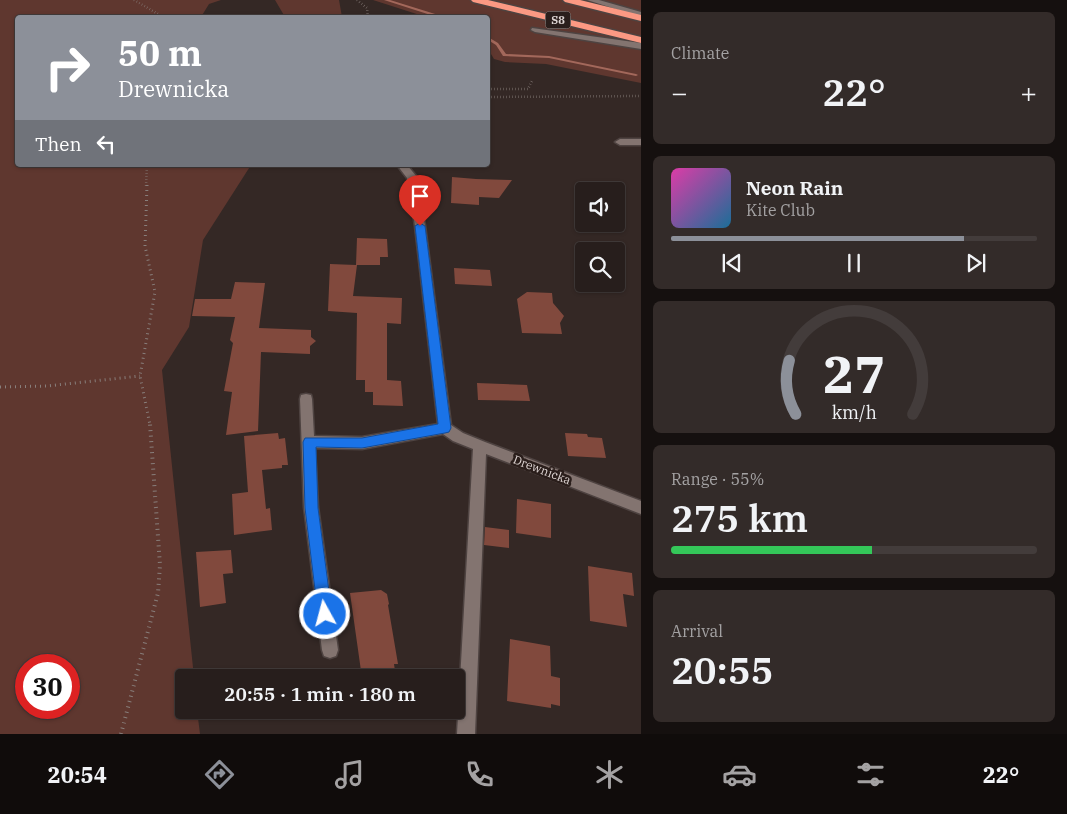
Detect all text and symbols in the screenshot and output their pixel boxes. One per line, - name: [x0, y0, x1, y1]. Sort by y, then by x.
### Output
- road number: S8: [546, 12, 570, 28]
- text: 50 m: [118, 30, 202, 76]
- icon: right: [35, 35, 100, 100]
- text: Climate: [671, 43, 729, 63]
- text: 22°: [822, 67, 886, 116]
- text: Drewnicka: [118, 74, 229, 103]
- text: −: [671, 74, 688, 111]
- text: +: [1020, 74, 1037, 111]
- icon: left: [92, 130, 120, 158]
- text: Then: [35, 132, 82, 156]
- pin: [399, 175, 441, 226]
- text: Neon Rain: [746, 176, 843, 200]
- icon: arrive: [406, 182, 434, 210]
- map controls: [575, 182, 625, 292]
- button: sound: [575, 182, 625, 232]
- text: Kite Club: [746, 200, 815, 220]
- button: search: [575, 242, 625, 292]
- icon: previous: [718, 249, 746, 277]
- icon: pause: [840, 249, 868, 277]
- icon: next: [962, 249, 990, 277]
- text: 27: [823, 340, 885, 407]
- text: km/h: [831, 401, 877, 424]
- street label: Drewnicka: [511, 452, 574, 488]
- text: Range · 55%: [671, 469, 764, 489]
- text: 275 km: [671, 493, 808, 542]
- position arrow: [298, 587, 350, 639]
- text: Arrival: [671, 621, 723, 641]
- text: 20:55: [671, 645, 774, 694]
- speed limit sign: 30: [15, 654, 80, 719]
- text: 20:55 · 1 min · 180 m: [224, 682, 416, 706]
- icon: directions: [202, 757, 237, 792]
- icon: music: [332, 757, 367, 792]
- icon: phone: [462, 757, 497, 792]
- icon: climate: [592, 757, 627, 792]
- icon: car: [722, 757, 757, 792]
- icon: filters: [853, 757, 888, 792]
- text: 20:54: [48, 760, 107, 789]
- text: 22°: [983, 760, 1019, 789]

